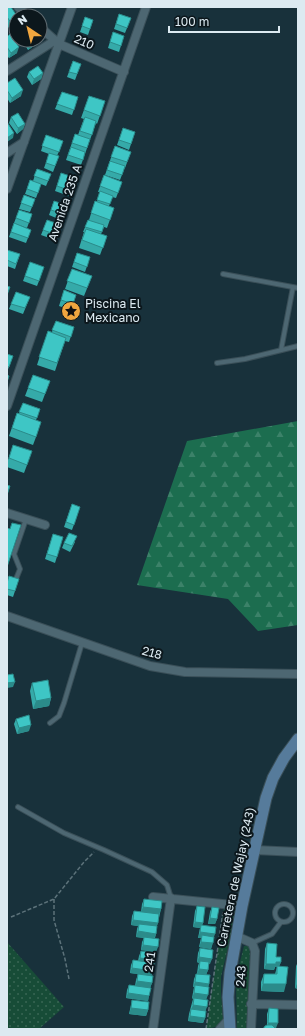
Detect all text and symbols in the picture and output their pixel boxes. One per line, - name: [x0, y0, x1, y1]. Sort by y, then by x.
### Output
- north arrow: [8, 8, 48, 48]
- scale bar: [169, 8, 279, 34]
- text: N: [15, 12, 29, 27]
- text: 100 m: [175, 14, 209, 29]
- street label: 210: [72, 31, 96, 52]
- street label: Avenida 235 A: [44, 162, 85, 243]
- place label: Piscina El Mexicano: [85, 296, 141, 325]
- place icon: Piscina El Mexicano: [60, 300, 82, 322]
- street label: 218: [140, 643, 164, 662]
- street label: Carretera de Wajay (243): [213, 806, 258, 948]
- street label: 241: [141, 951, 158, 973]
- street label: 243: [232, 965, 249, 987]

